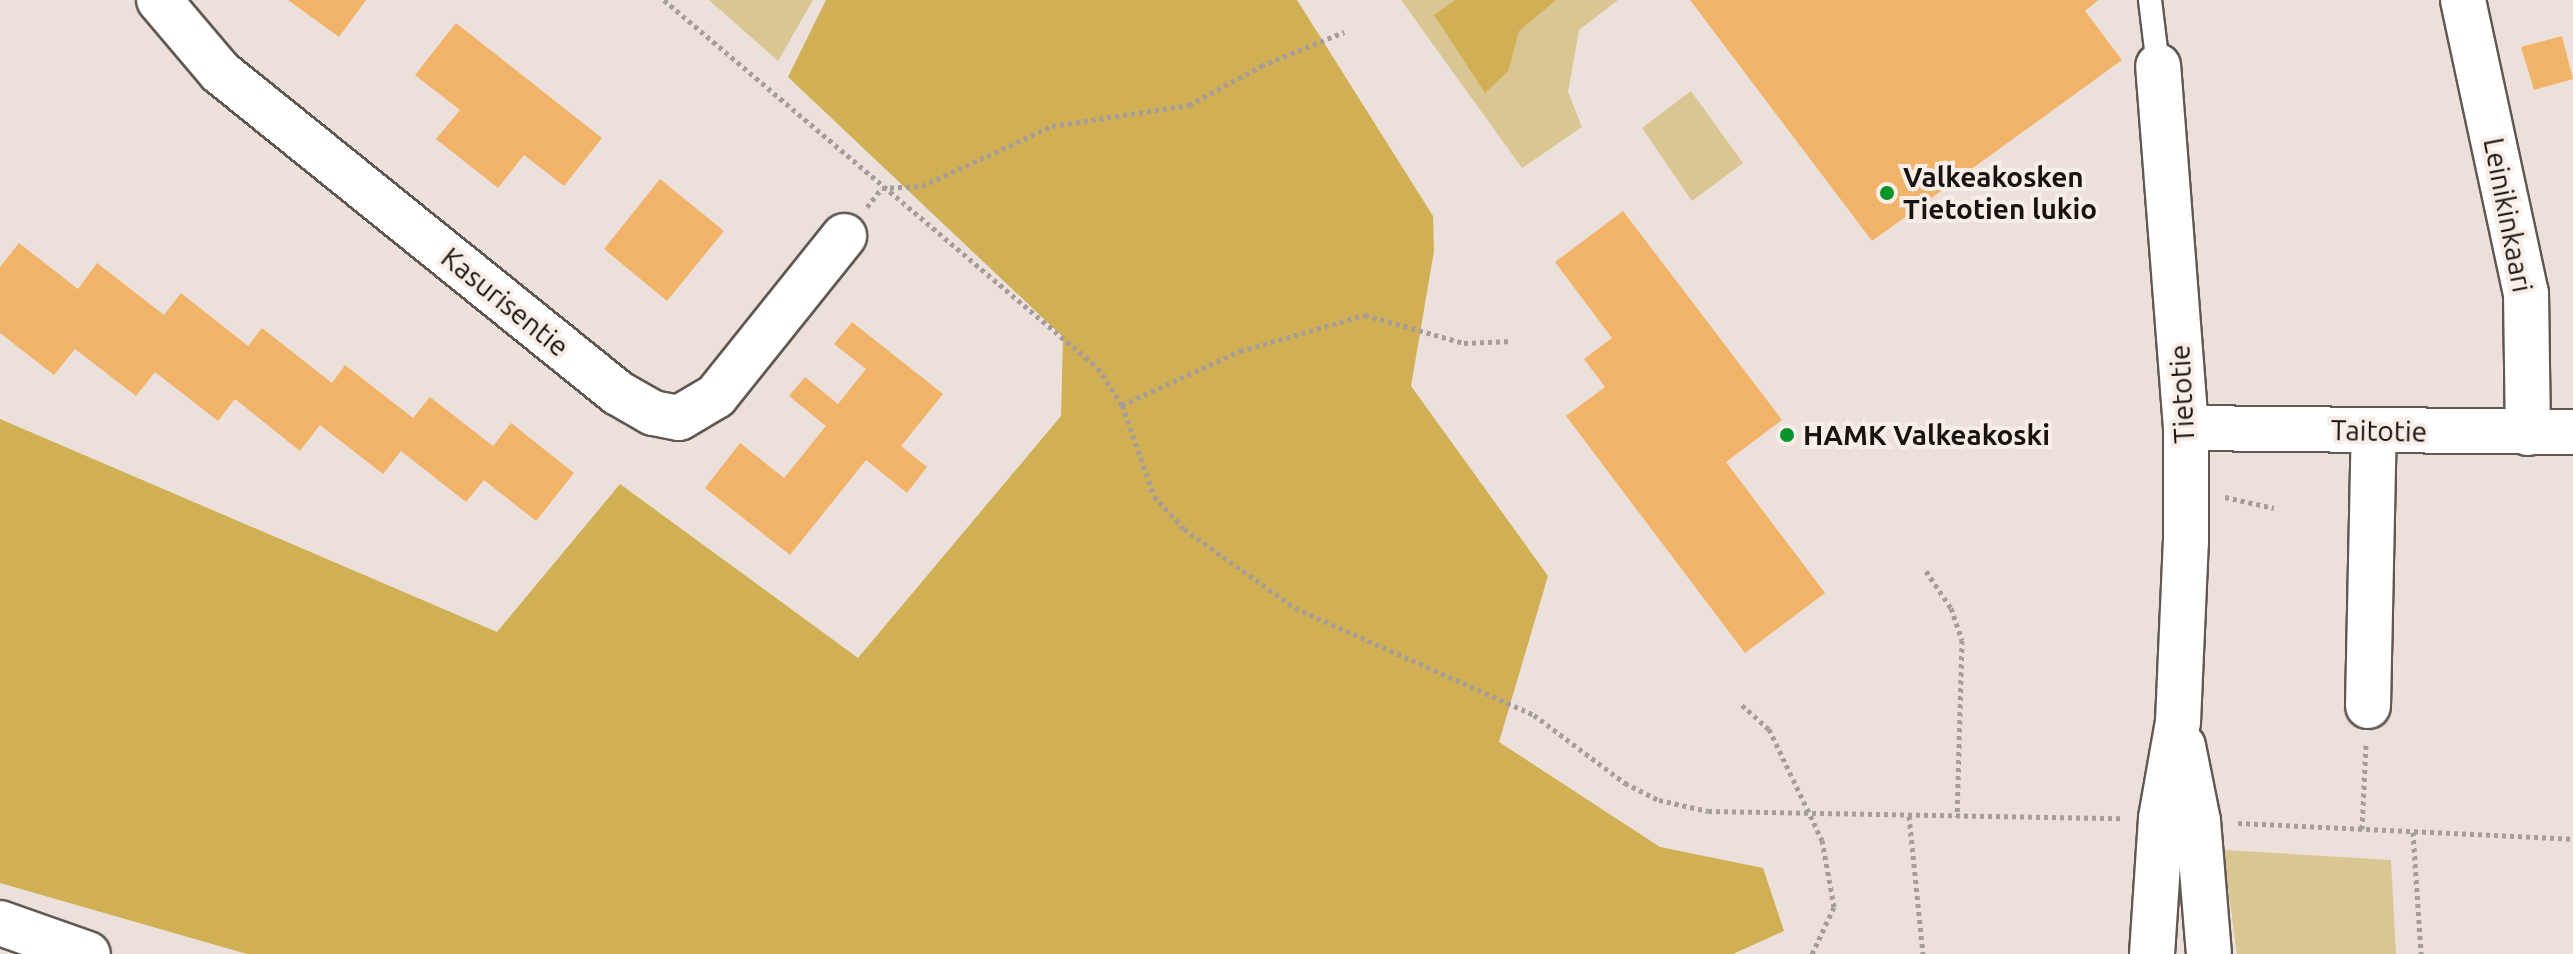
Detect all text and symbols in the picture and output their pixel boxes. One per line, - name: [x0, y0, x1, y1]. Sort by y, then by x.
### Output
- street label: Leinikinkaari: [2477, 135, 2539, 295]
- place label: Valkeakosken Tietotien lukio: [1903, 160, 2097, 226]
- marker: Valkeakosken Tietotien lukio: [1878, 184, 1896, 202]
- street label: Kasurisentie: [435, 241, 575, 363]
- street label: Tietotie: [2163, 344, 2201, 444]
- street label: Taitotie: [2331, 413, 2427, 449]
- place label: HAMK Valkeakoski: [1803, 418, 2050, 452]
- marker: HAMK Valkeakoski: [1778, 426, 1796, 444]

